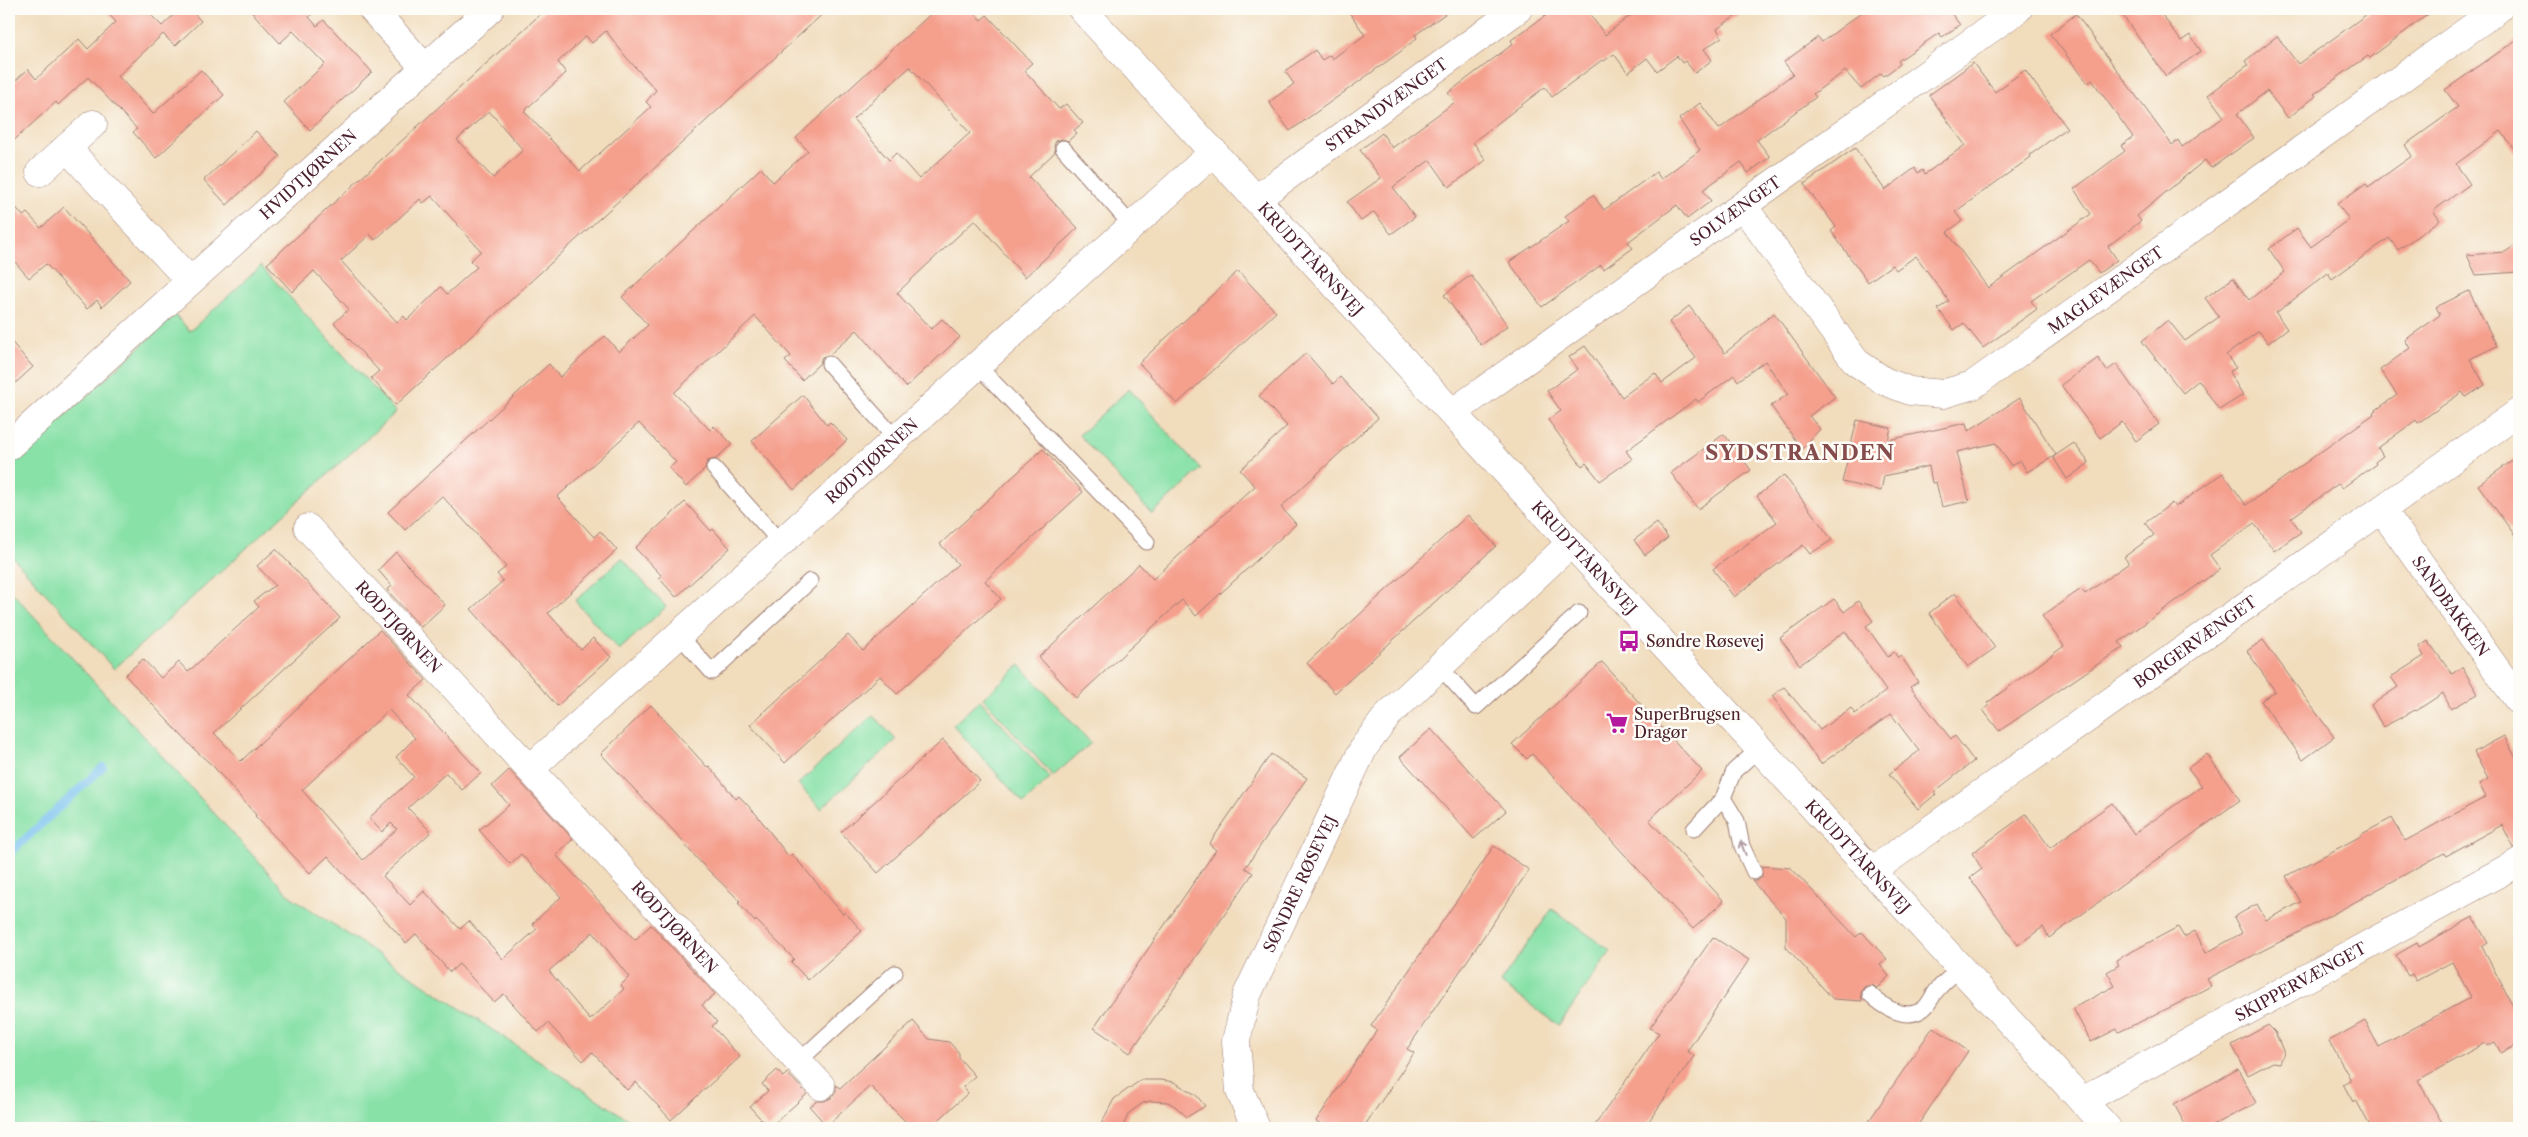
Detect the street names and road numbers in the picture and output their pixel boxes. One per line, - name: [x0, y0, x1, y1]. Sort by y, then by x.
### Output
- street label: STRANDVÆNGET: [1321, 53, 1451, 156]
- street label: HVIDTJØRNEN: [255, 125, 361, 224]
- street label: SOLVÆNGET: [1686, 171, 1785, 250]
- street label: KRUDTTÅRNSVEJ: [1254, 198, 1368, 320]
- street label: MAGLEVÆNGET: [2044, 242, 2167, 338]
- street label: RØDTJØRNEN: [821, 414, 922, 508]
- street label: KRUDTTÅRNSVEJ: [1528, 497, 1642, 619]
- street label: SANDBAKKEN: [2408, 552, 2494, 660]
- street label: RØDTJØRNEN: [351, 577, 446, 677]
- street label: BORGERVÆNGET: [2129, 591, 2260, 692]
- street label: KRUDTTÅRNSVEJ: [1801, 795, 1915, 917]
- street label: SØNDRE RØSEVEJ: [1259, 811, 1341, 956]
- street label: RØDTJØRNEN: [628, 877, 722, 977]
- street label: SKIPPERVÆNGET: [2231, 938, 2370, 1025]

